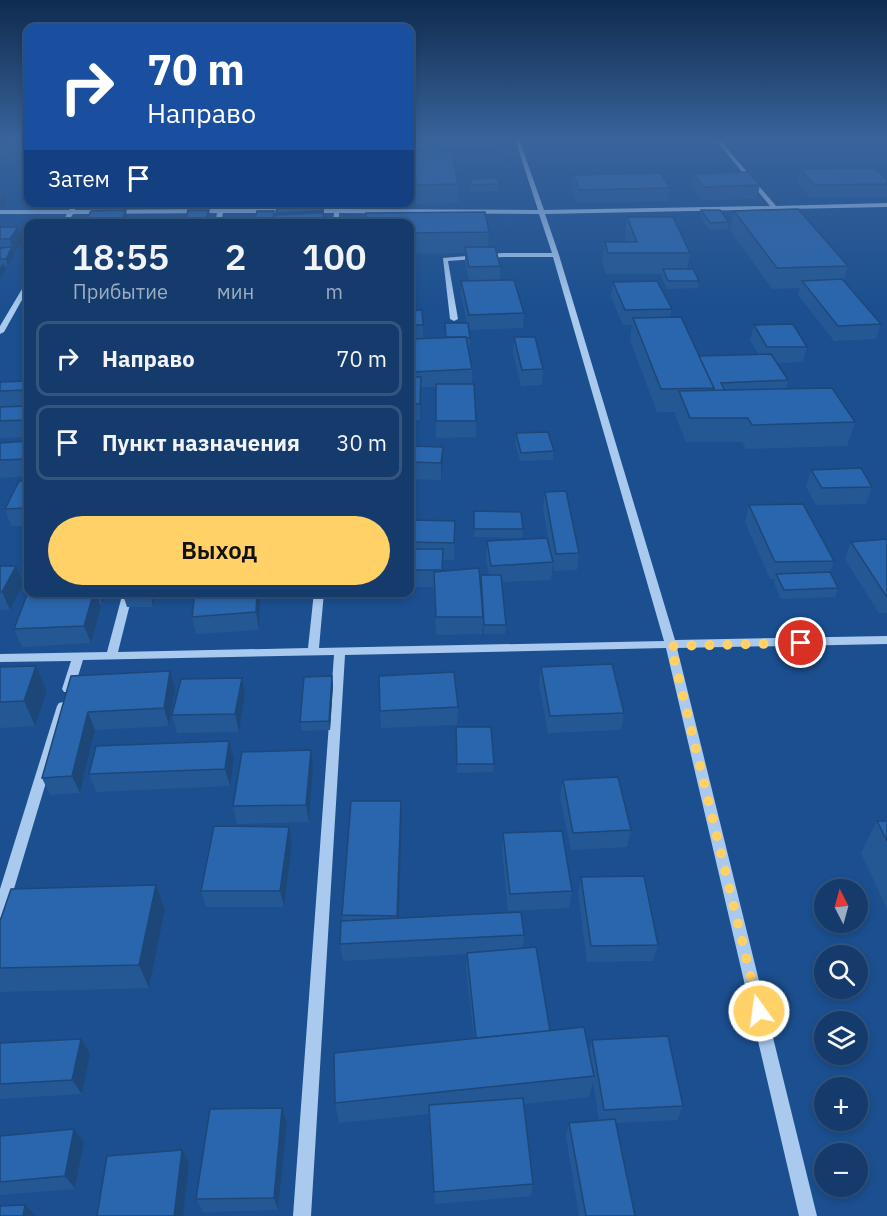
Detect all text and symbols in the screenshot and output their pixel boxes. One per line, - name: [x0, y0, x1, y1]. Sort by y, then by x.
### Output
- text: 70 m: [147, 42, 245, 97]
- icon: right: [48, 48, 126, 126]
- text: Направо: [147, 95, 256, 130]
- icon: arrive: [122, 162, 155, 195]
- text: Затем: [48, 164, 110, 193]
- text: 18:55: [71, 233, 169, 280]
- text: 2: [225, 233, 246, 280]
- text: 100: [302, 233, 367, 280]
- text: Прибытие: [73, 278, 168, 305]
- text: мин: [217, 278, 254, 305]
- text: m: [325, 278, 343, 305]
- icon: right: [51, 342, 84, 375]
- text: Направо: [102, 344, 195, 373]
- text: 70 m: [336, 344, 387, 373]
- icon: arrive: [51, 426, 84, 459]
- text: Пункт назначения: [102, 428, 300, 457]
- text: 30 m: [336, 428, 387, 457]
- button: Выход: [48, 516, 390, 585]
- pin: [775, 617, 826, 668]
- icon: arrive: [784, 626, 817, 659]
- north arrow: [814, 879, 868, 933]
- map controls: [814, 879, 868, 1197]
- button: search: [814, 945, 868, 999]
- position arrow: [727, 979, 791, 1043]
- button: layers: [814, 1011, 868, 1065]
- button: +: [814, 1077, 868, 1131]
- button: −: [814, 1143, 868, 1197]

